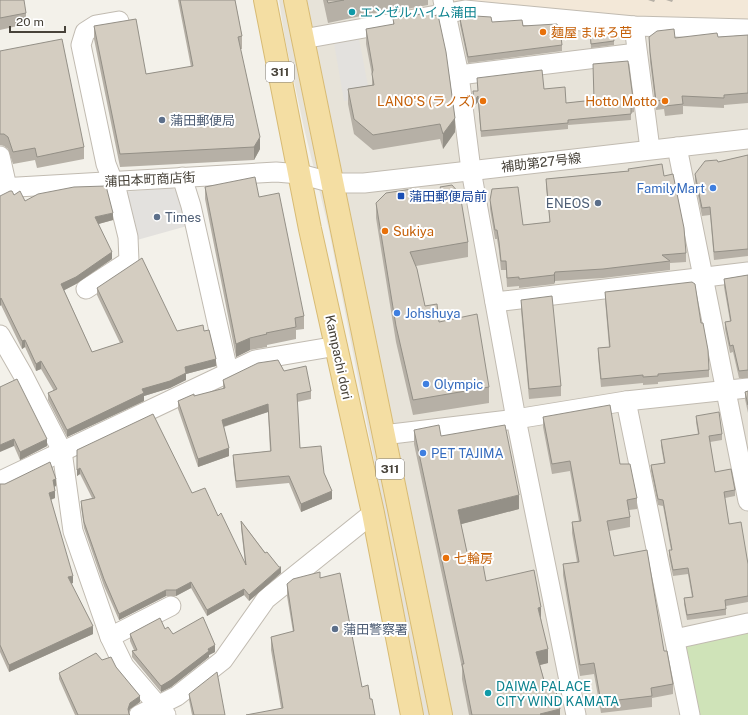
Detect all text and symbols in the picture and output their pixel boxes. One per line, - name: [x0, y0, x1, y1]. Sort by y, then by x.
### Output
- place label: エンゼルハイム蒲田: [360, 5, 476, 20]
- marker: エンゼルハイム蒲田: [347, 7, 357, 17]
- scale bar: [10, 8, 65, 34]
- text: 20 m: [16, 15, 44, 29]
- place label: 麺屋 まほろ芭: [551, 25, 632, 40]
- marker: 麺屋 まほろ芭: [538, 27, 548, 37]
- road number: 311: [266, 62, 294, 82]
- place label: LANO'S (ラノズ): [377, 94, 475, 109]
- place label: Hotto Motto: [585, 94, 657, 109]
- marker: LANO'S (ラノズ): [478, 96, 488, 106]
- marker: Hotto Motto: [660, 96, 670, 106]
- place label: 蒲田郵便局: [170, 113, 235, 128]
- marker: 蒲田郵便局: [157, 115, 167, 125]
- street label: 補助第27号線: [500, 150, 582, 175]
- street label: 蒲田本町商店街: [104, 170, 196, 189]
- place label: FamilyMart: [636, 181, 705, 196]
- marker: FamilyMart: [708, 183, 718, 193]
- place label: 蒲田郵便局前: [409, 189, 487, 204]
- marker: 蒲田郵便局前: [396, 191, 406, 201]
- place label: ENEOS: [546, 196, 590, 211]
- marker: ENEOS: [593, 198, 603, 208]
- place label: Times: [165, 210, 201, 225]
- marker: Times: [152, 212, 162, 222]
- place label: Sukiya: [393, 224, 434, 239]
- marker: Sukiya: [380, 226, 390, 236]
- place label: Johshuya: [405, 306, 460, 321]
- marker: Johshuya: [392, 308, 402, 318]
- street label: Kampachi dori: [322, 313, 355, 401]
- place label: Olympic: [434, 377, 483, 392]
- marker: Olympic: [421, 379, 431, 389]
- place label: PET TAJIMA: [431, 446, 504, 461]
- marker: PET TAJIMA: [418, 448, 428, 458]
- road number: 311: [376, 459, 404, 479]
- place label: 七輪房: [454, 551, 493, 566]
- marker: 七輪房: [441, 553, 451, 563]
- place label: 蒲田警察署: [343, 622, 408, 637]
- marker: 蒲田警察署: [330, 624, 340, 634]
- place label: DAIWA PALACE CITY WIND KAMATA: [496, 679, 619, 709]
- marker: DAIWA PALACE CITY WIND KAMATA: [483, 688, 493, 698]

